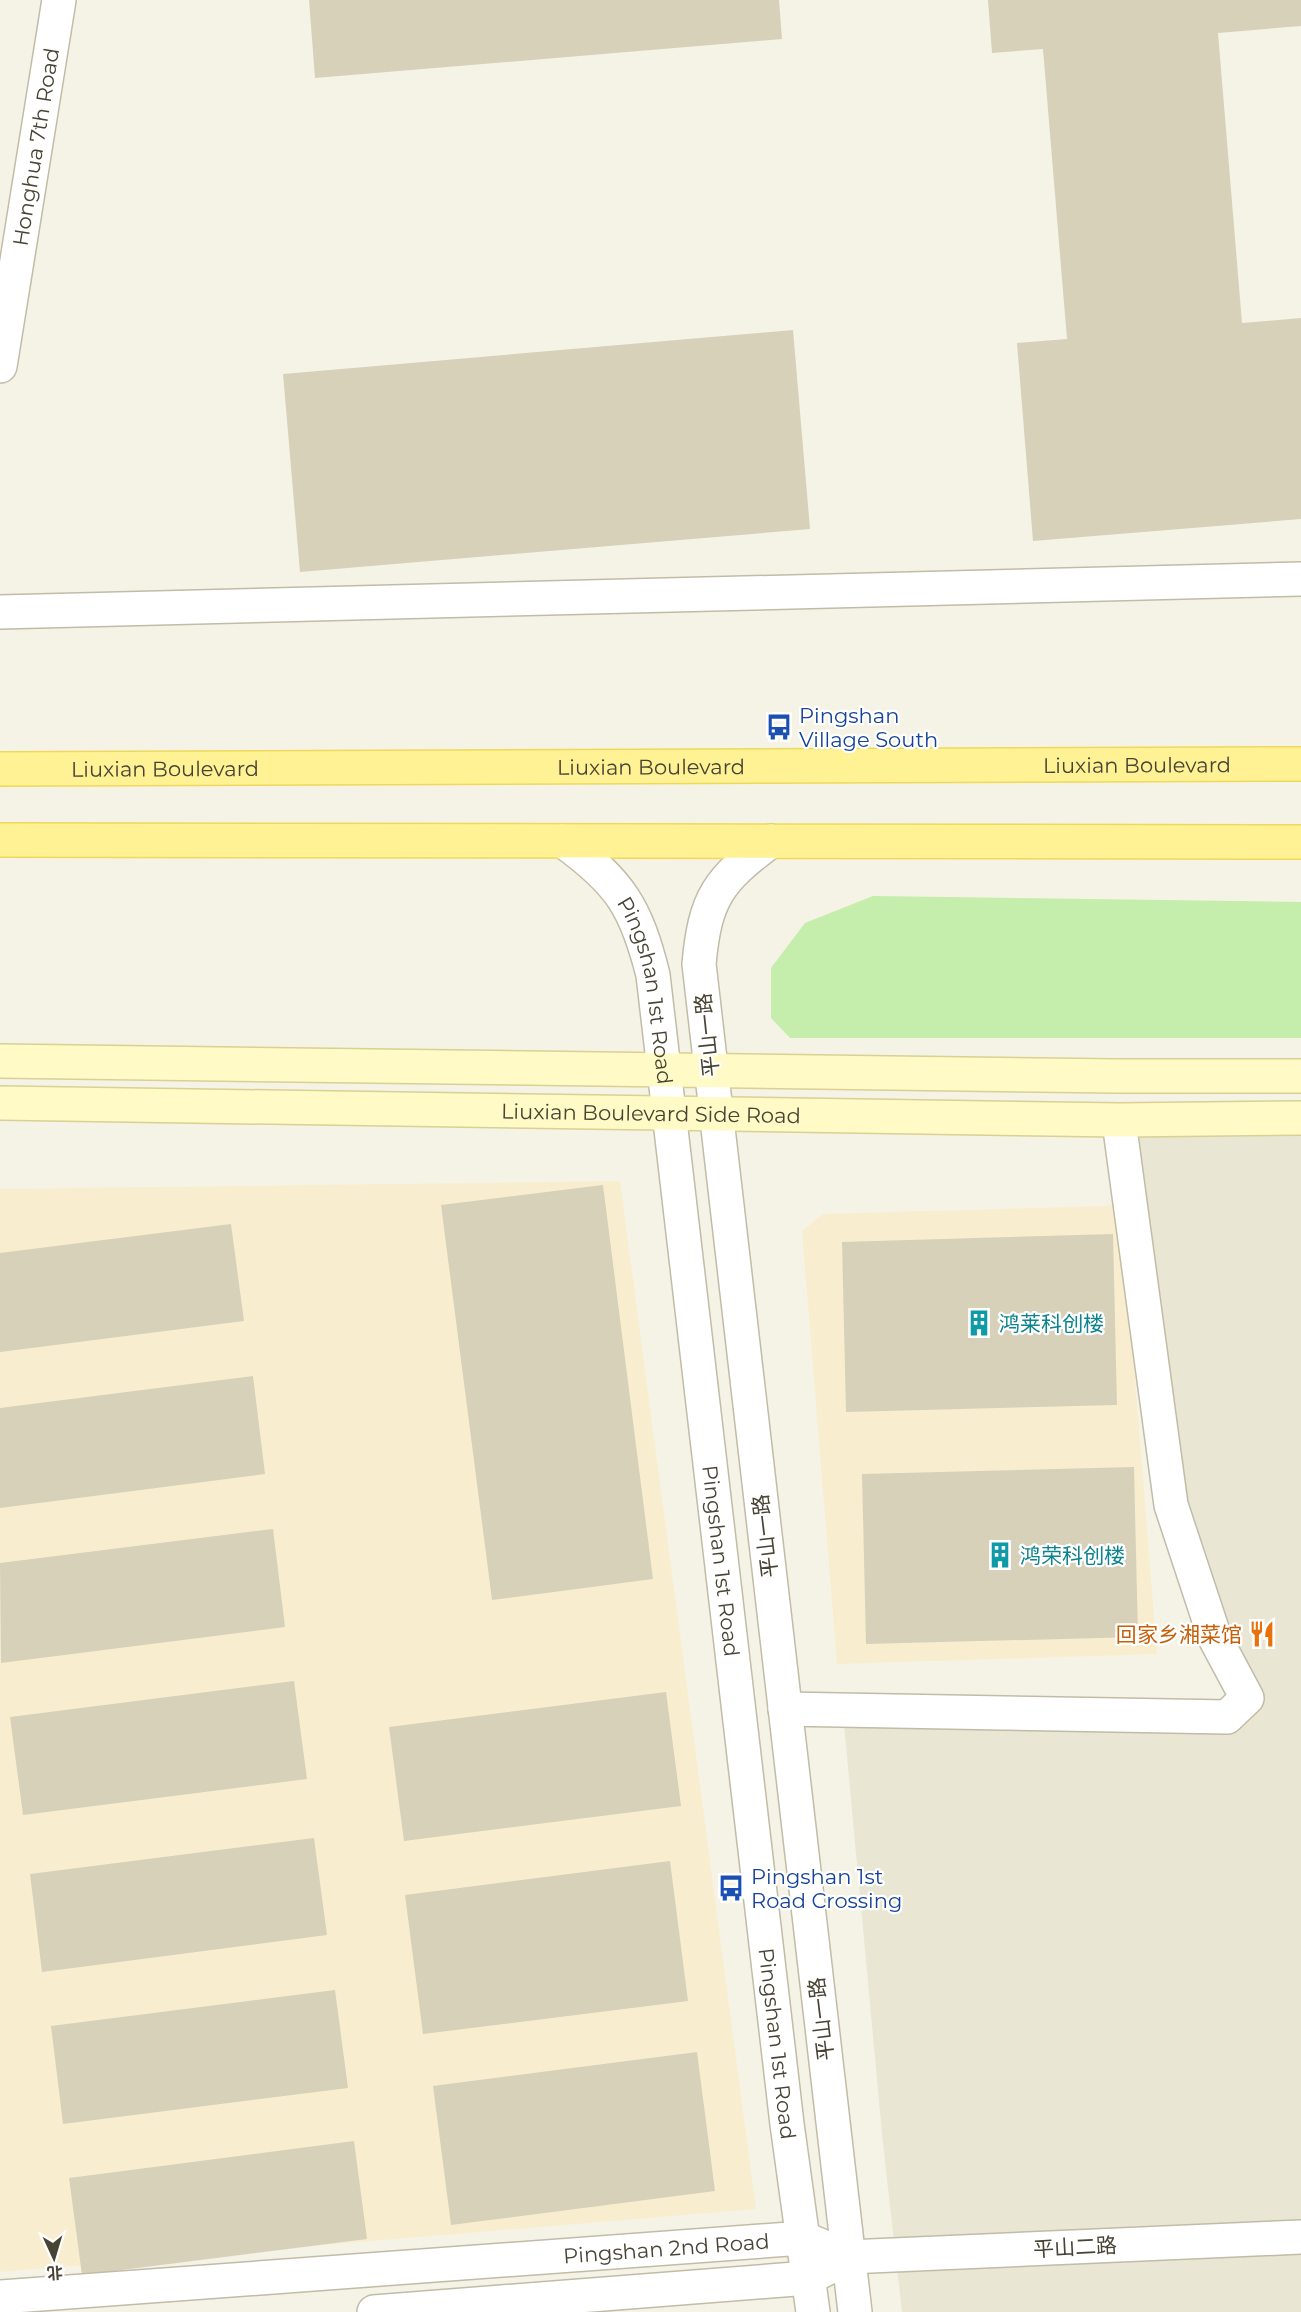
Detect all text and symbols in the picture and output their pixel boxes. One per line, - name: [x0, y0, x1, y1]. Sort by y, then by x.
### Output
- street label: Honghua 7th Road: [7, 46, 64, 248]
- place label: Pingshan Village South: [799, 703, 938, 752]
- bus stop icon: Pingshan Village South: [764, 712, 794, 742]
- street label: Liuxian Boulevard: [1043, 752, 1231, 777]
- street label: Liuxian Boulevard: [557, 754, 745, 779]
- street label: Liuxian Boulevard: [71, 756, 259, 781]
- street label: Pingshan 1st Road: [613, 892, 678, 1086]
- street label: 平山一路: [690, 992, 724, 1078]
- street label: Liuxian Boulevard Side Road: [501, 1098, 801, 1128]
- building icon: 鸿莱科创楼: [964, 1308, 994, 1338]
- place label: 鸿莱科创楼: [999, 1311, 1104, 1336]
- street label: Pingshan 1st Road: [698, 1464, 745, 1658]
- street label: 平山一路: [747, 1493, 783, 1579]
- building icon: 鸿荣科创楼: [985, 1540, 1015, 1570]
- place label: 鸿荣科创楼: [1020, 1543, 1125, 1568]
- restaurant icon: 回家乡湘菜馆: [1247, 1619, 1277, 1649]
- place label: 回家乡湘菜馆: [1116, 1622, 1242, 1647]
- place label: Pingshan 1st Road Crossing: [751, 1864, 902, 1913]
- bus stop icon: Pingshan 1st Road Crossing: [716, 1873, 746, 1903]
- street label: Pingshan 1st Road: [754, 1946, 801, 2141]
- street label: 平山一路: [803, 1976, 839, 2062]
- north arrow: [24, 2228, 84, 2288]
- street label: Pingshan 2nd Road: [562, 2228, 770, 2268]
- street label: 平山二路: [1032, 2232, 1118, 2262]
- text: 北: [46, 2262, 64, 2283]

